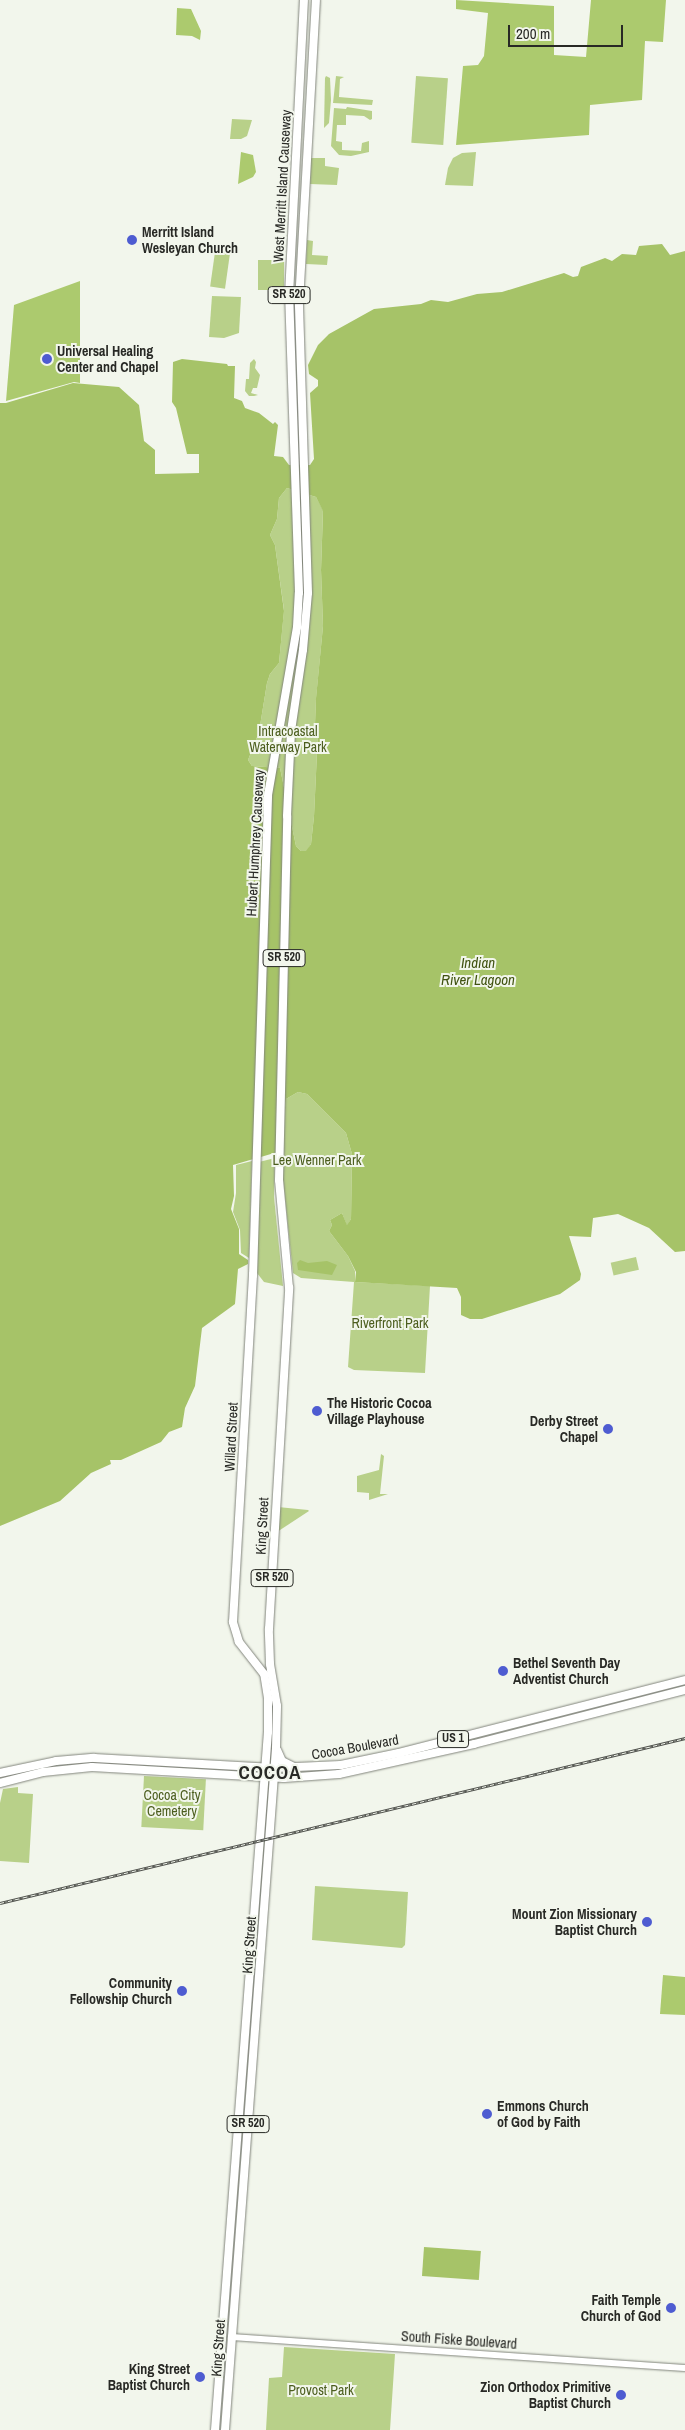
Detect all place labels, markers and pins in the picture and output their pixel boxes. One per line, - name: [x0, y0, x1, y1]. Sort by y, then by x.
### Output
- place label: Merritt Island Wesleyan Church: [142, 224, 238, 256]
- marker: Merritt Island Wesleyan Church: [126, 234, 138, 246]
- place label: Universal Healing Center and Chapel: [57, 343, 158, 376]
- marker: Universal Healing Center and Chapel: [41, 353, 53, 365]
- place label: The Historic Cocoa Village Playhouse: [327, 1395, 432, 1428]
- marker: The Historic Cocoa Village Playhouse: [311, 1405, 323, 1417]
- place label: Derby Street Chapel: [530, 1413, 598, 1445]
- marker: Derby Street Chapel: [602, 1423, 614, 1435]
- place label: Bethel Seventh Day Adventist Church: [513, 1655, 620, 1688]
- marker: Bethel Seventh Day Adventist Church: [497, 1665, 509, 1677]
- place label: Mount Zion Missionary Baptist Church: [512, 1906, 637, 1938]
- marker: Mount Zion Missionary Baptist Church: [641, 1916, 653, 1928]
- place label: Community Fellowship Church: [70, 1975, 172, 2008]
- marker: Community Fellowship Church: [176, 1985, 188, 1997]
- place label: Emmons Church of God by Faith: [497, 2098, 589, 2130]
- marker: Emmons Church of God by Faith: [481, 2108, 493, 2120]
- place label: Faith Temple Church of God: [581, 2292, 661, 2324]
- marker: Faith Temple Church of God: [665, 2302, 677, 2314]
- place label: King Street Baptist Church: [108, 2361, 190, 2394]
- marker: King Street Baptist Church: [194, 2371, 206, 2383]
- place label: Zion Orthodox Primitive Baptist Church: [480, 2379, 611, 2412]
- marker: Zion Orthodox Primitive Baptist Church: [615, 2389, 627, 2401]

